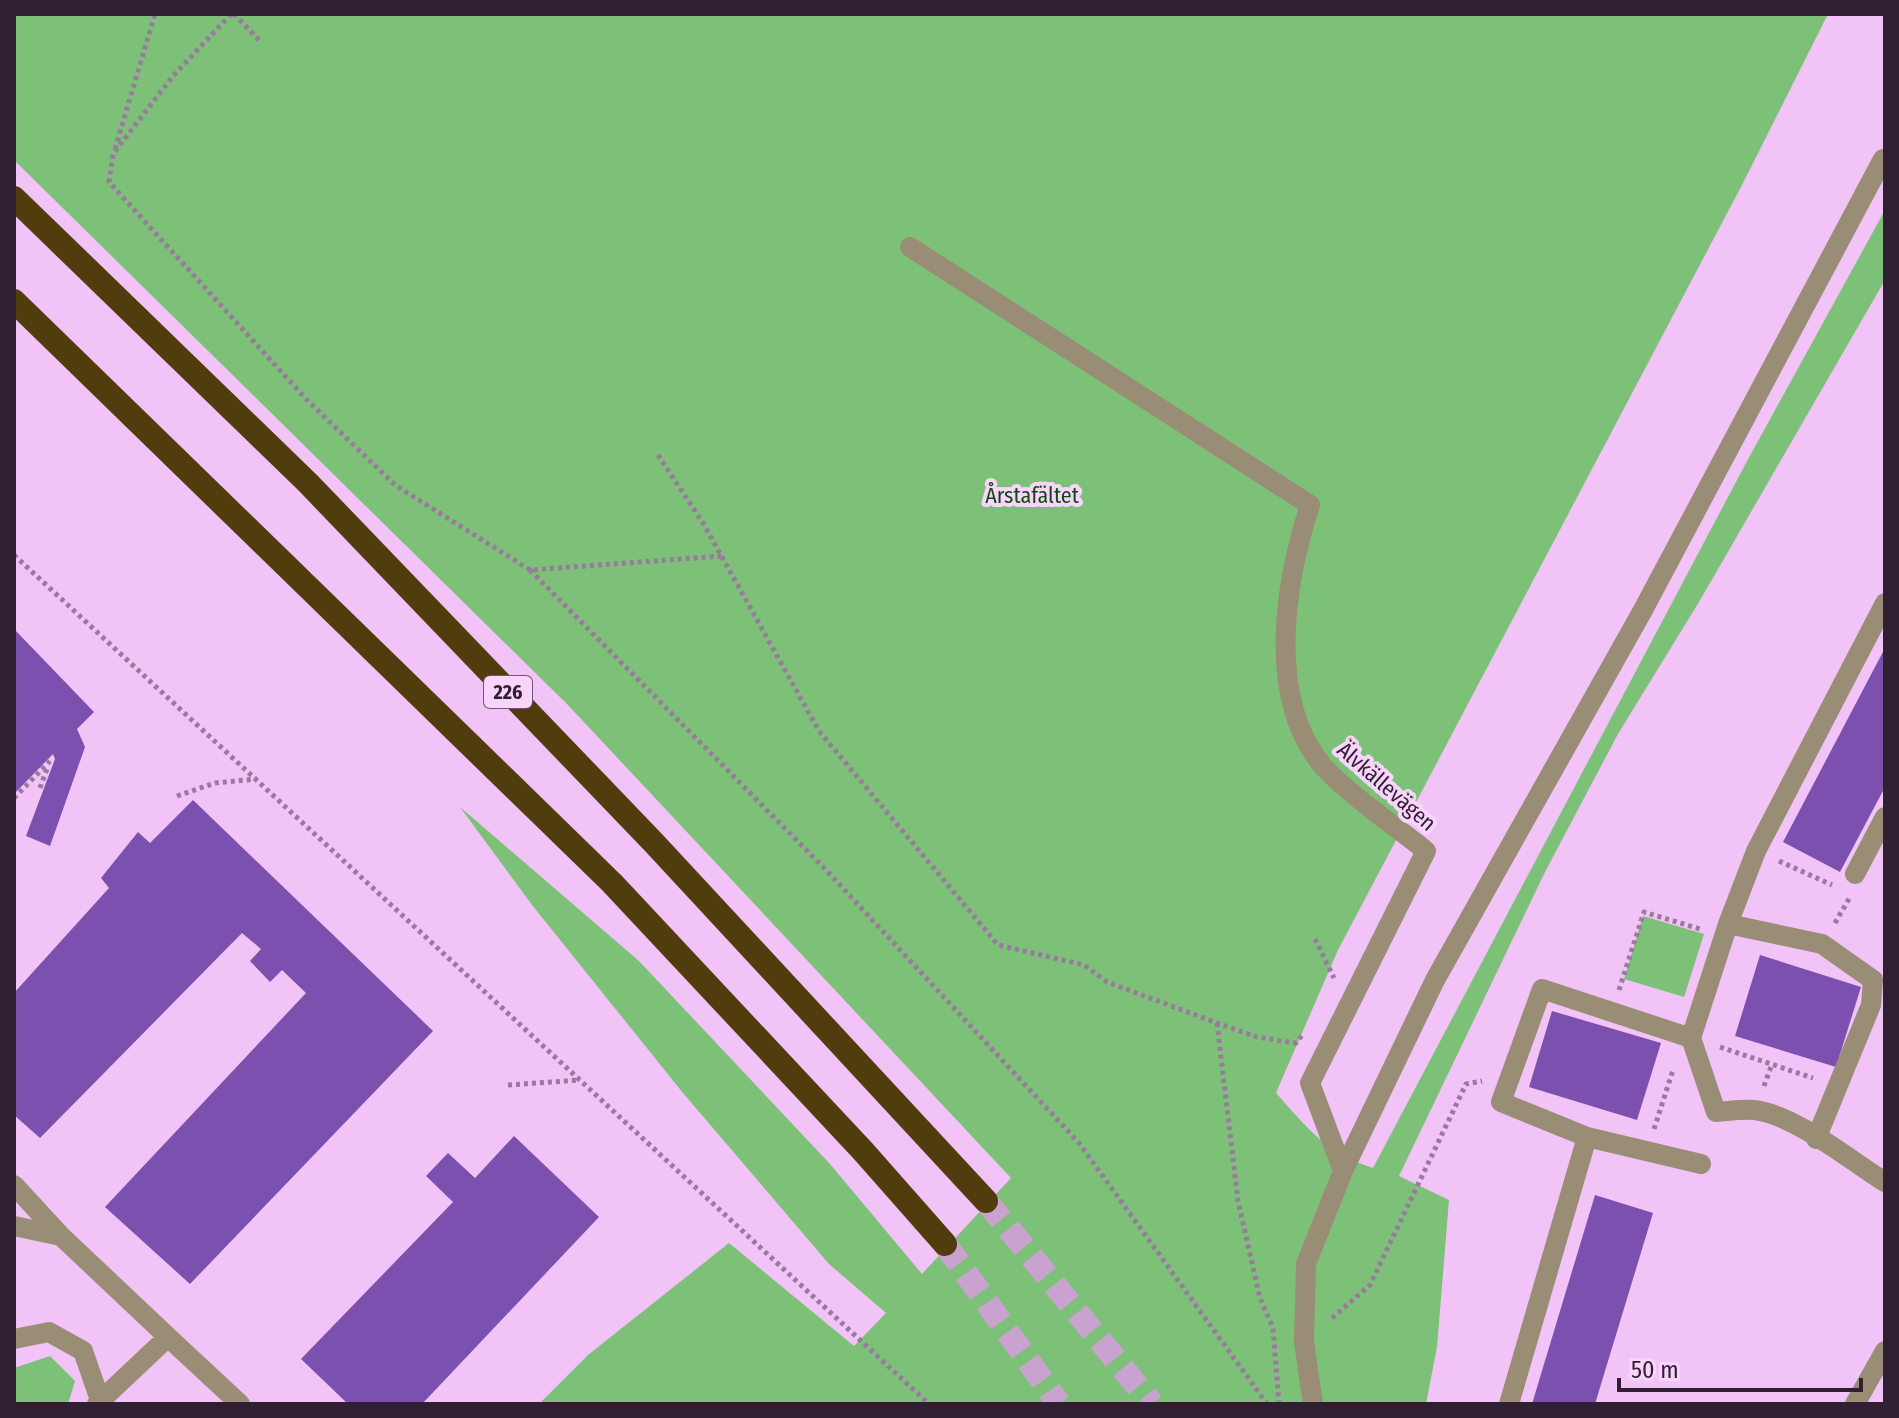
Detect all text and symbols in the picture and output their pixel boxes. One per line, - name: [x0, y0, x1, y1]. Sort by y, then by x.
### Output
- park label: Årstafältet: [985, 482, 1080, 509]
- road number: 226: [484, 676, 532, 708]
- street label: Älvkällevägen: [1332, 736, 1442, 837]
- scale bar: [1619, 1342, 1861, 1392]
- text: 50 m: [1631, 1356, 1679, 1384]

